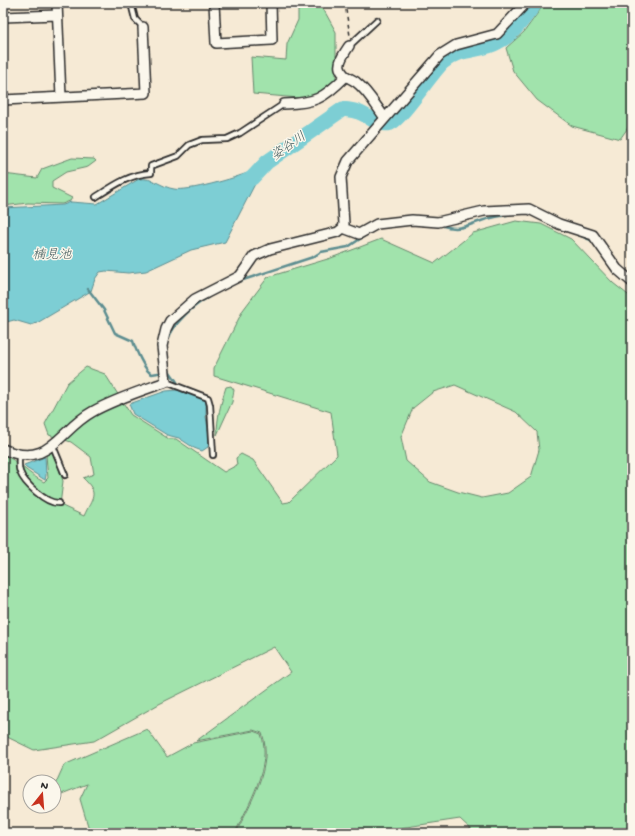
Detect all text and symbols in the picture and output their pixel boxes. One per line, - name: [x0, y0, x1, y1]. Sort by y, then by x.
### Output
- water label: 姿谷川: [268, 129, 309, 164]
- water label: 楠見池: [32, 247, 72, 263]
- north arrow: [22, 774, 62, 814]
- text: N: [39, 780, 50, 793]

